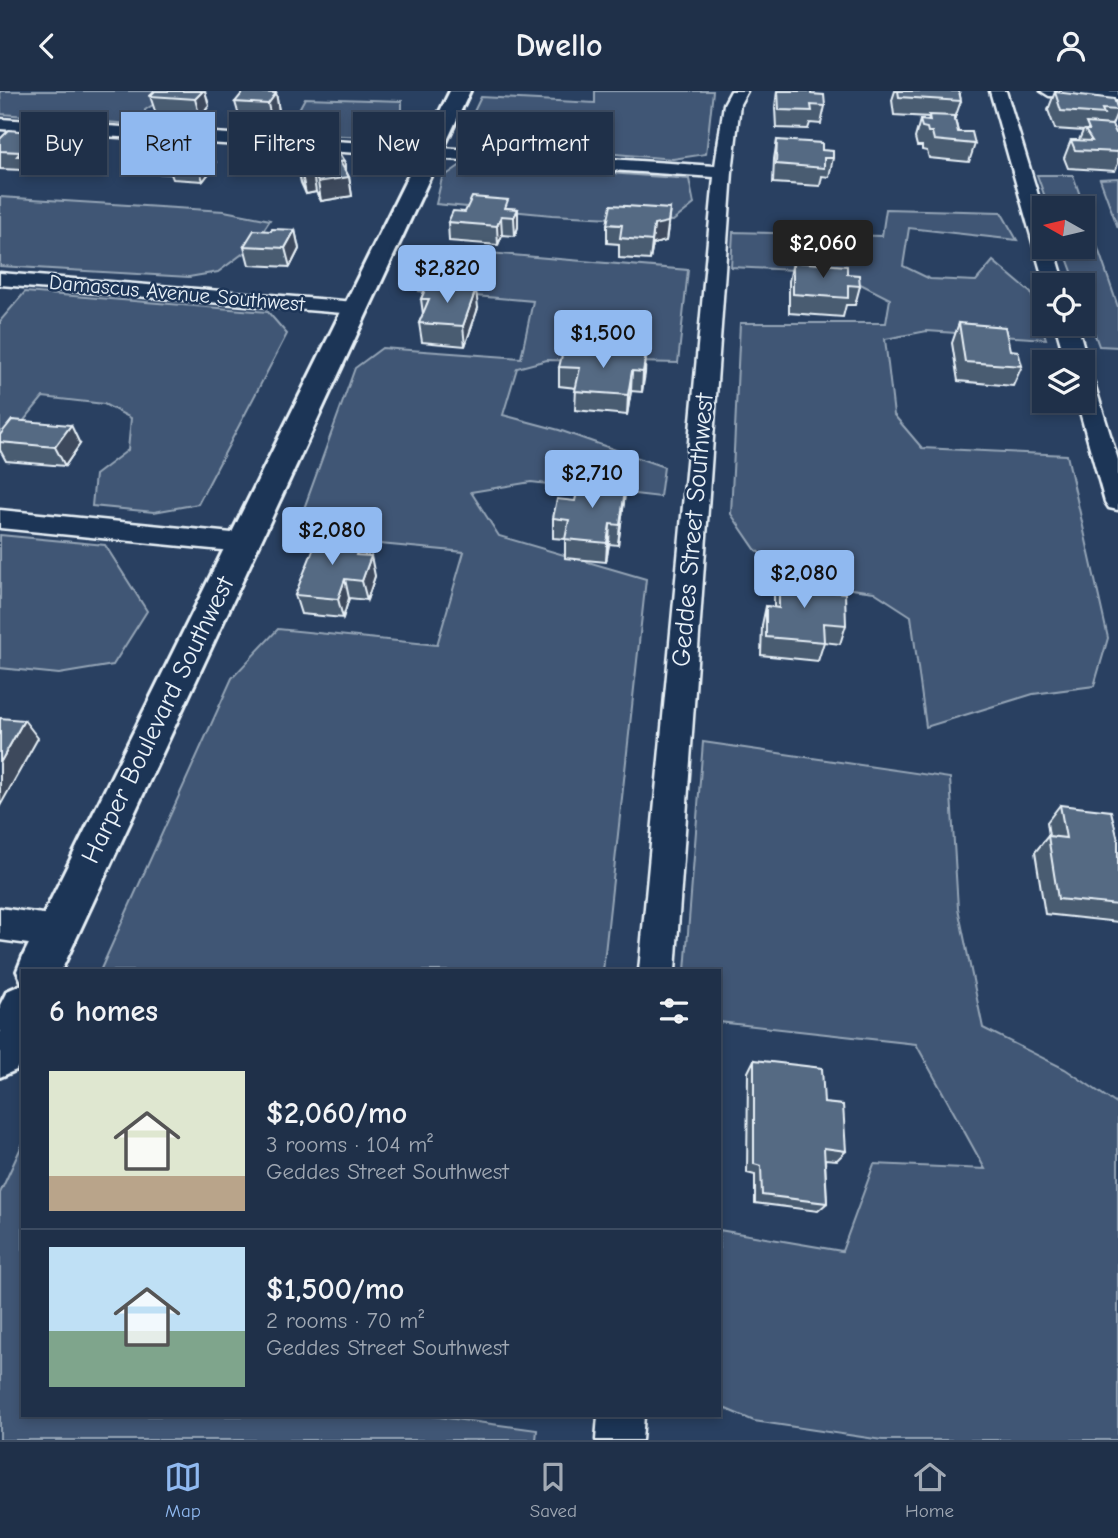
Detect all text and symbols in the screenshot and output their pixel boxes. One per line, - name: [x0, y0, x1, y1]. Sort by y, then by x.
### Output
- icon: back: [28, 27, 66, 65]
- text: Dwello: [515, 27, 603, 64]
- icon: person: [1052, 27, 1090, 65]
- chip: Buy: [21, 112, 107, 175]
- chip: Rent: [121, 112, 215, 175]
- chip: Filters: [229, 112, 339, 175]
- chip: New: [353, 112, 444, 175]
- chip: Apartment: [458, 112, 613, 175]
- north arrow: [1032, 196, 1096, 259]
- map controls: [1032, 196, 1095, 413]
- pin: $2,060: [766, 221, 880, 280]
- text: $2,060: [789, 229, 857, 256]
- pin: $2,820: [390, 245, 504, 305]
- text: $2,820: [414, 254, 480, 281]
- street label: Damascus Avenue Southwest: [48, 270, 307, 316]
- button: locate: [1032, 273, 1095, 336]
- pin: $1,500: [546, 310, 660, 370]
- text: $1,500: [570, 319, 636, 346]
- button: layers: [1032, 350, 1095, 413]
- street label: Geddes Street Southwest: [666, 390, 720, 668]
- pin: $2,710: [535, 451, 649, 510]
- text: $2,710: [561, 459, 623, 486]
- pin: $2,080: [275, 507, 389, 567]
- text: $2,080: [298, 516, 366, 543]
- pin: $2,080: [747, 551, 861, 610]
- text: $2,080: [770, 559, 838, 586]
- street label: Harper Boulevard Southwest: [75, 570, 241, 868]
- icon: filters: [655, 992, 693, 1030]
- text: 6 homes: [49, 994, 158, 1029]
- text: $2,060/mo: [266, 1096, 407, 1131]
- icon: home: [105, 1099, 189, 1183]
- text: 3 rooms · 104 m²: [266, 1131, 433, 1158]
- text: Geddes Street Southwest: [266, 1158, 509, 1185]
- text: $1,500/mo: [266, 1272, 404, 1307]
- icon: home: [105, 1275, 189, 1359]
- text: 2 rooms · 70 m²: [266, 1307, 424, 1334]
- text: Geddes Street Southwest: [266, 1334, 509, 1361]
- tab: Map: [164, 1458, 202, 1522]
- tab: Saved: [530, 1458, 577, 1522]
- tab: Home: [905, 1458, 954, 1522]

